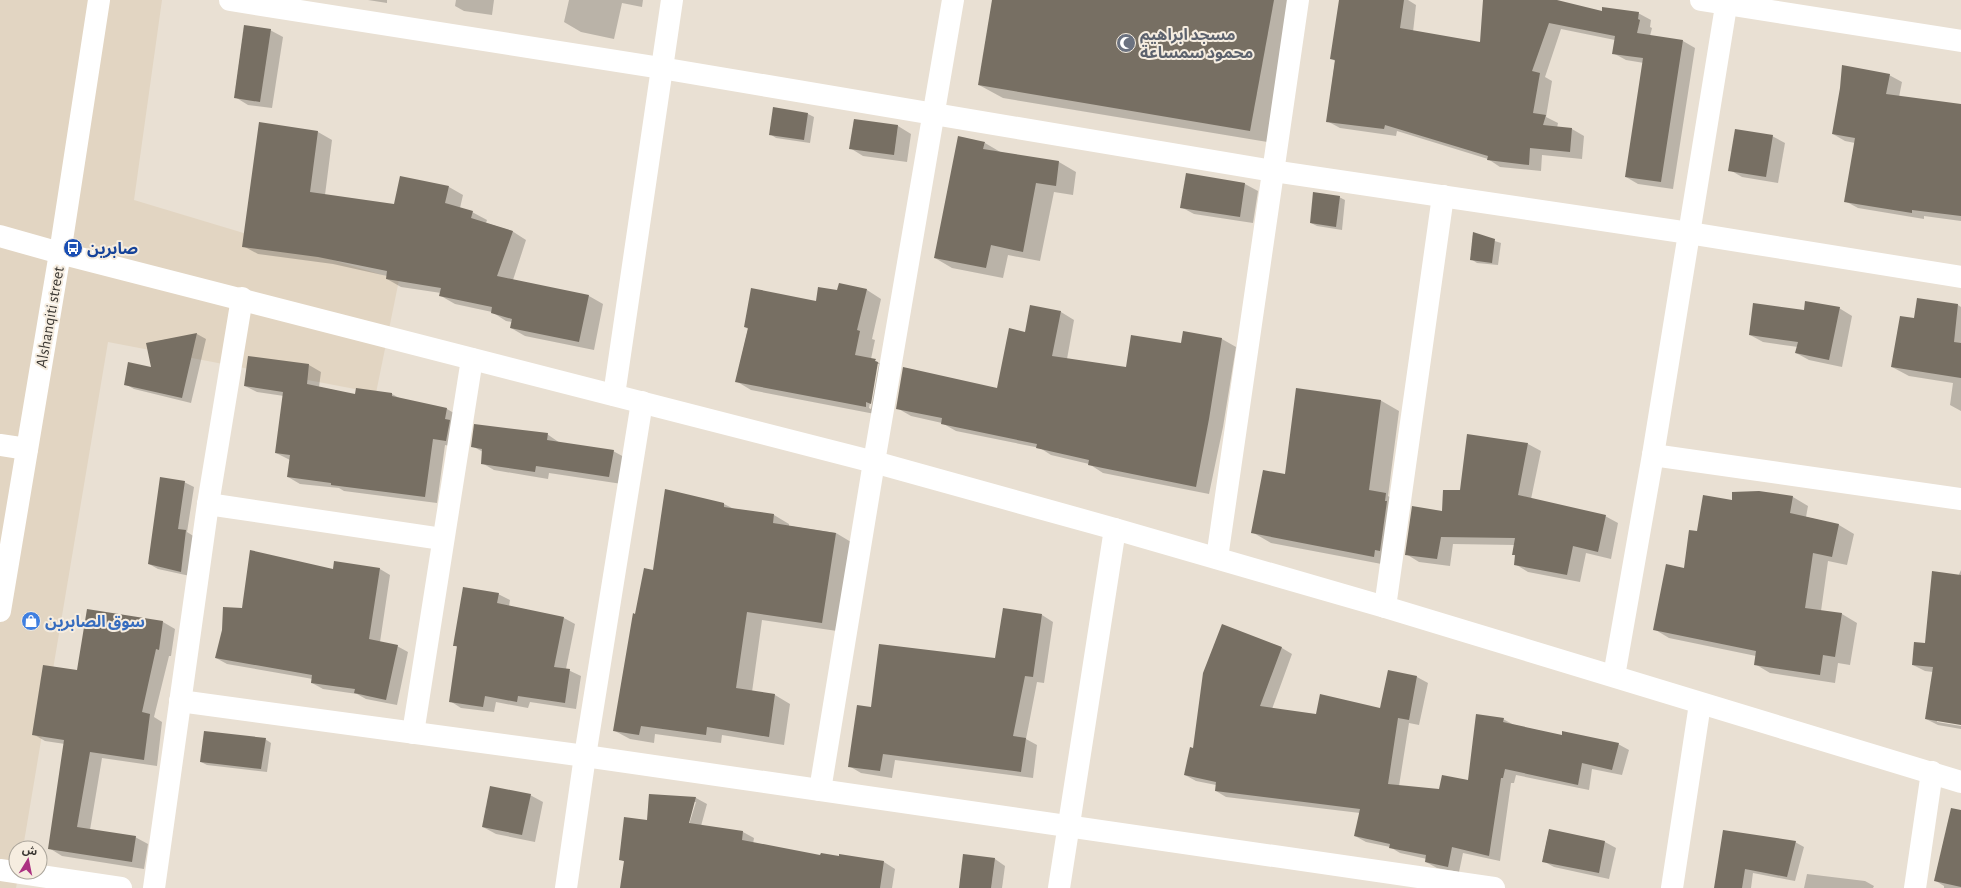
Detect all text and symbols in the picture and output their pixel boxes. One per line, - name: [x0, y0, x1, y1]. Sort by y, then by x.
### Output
- place label: مسجد ابراهيم محمود سمساعة: [1140, 27, 1253, 62]
- mosque icon: مسجد ابراهيم محمود سمساعة: [1115, 32, 1137, 54]
- bus stop icon: صابرين: [62, 237, 84, 259]
- place label: صابرين: [87, 241, 138, 258]
- street label: Alshanqiti street: [33, 265, 67, 369]
- shop icon: سوق الصابرين: [20, 610, 42, 632]
- place label: سوق الصابرين: [45, 614, 145, 631]
- north arrow: [8, 840, 48, 880]
- text: ش: [21, 844, 38, 858]

